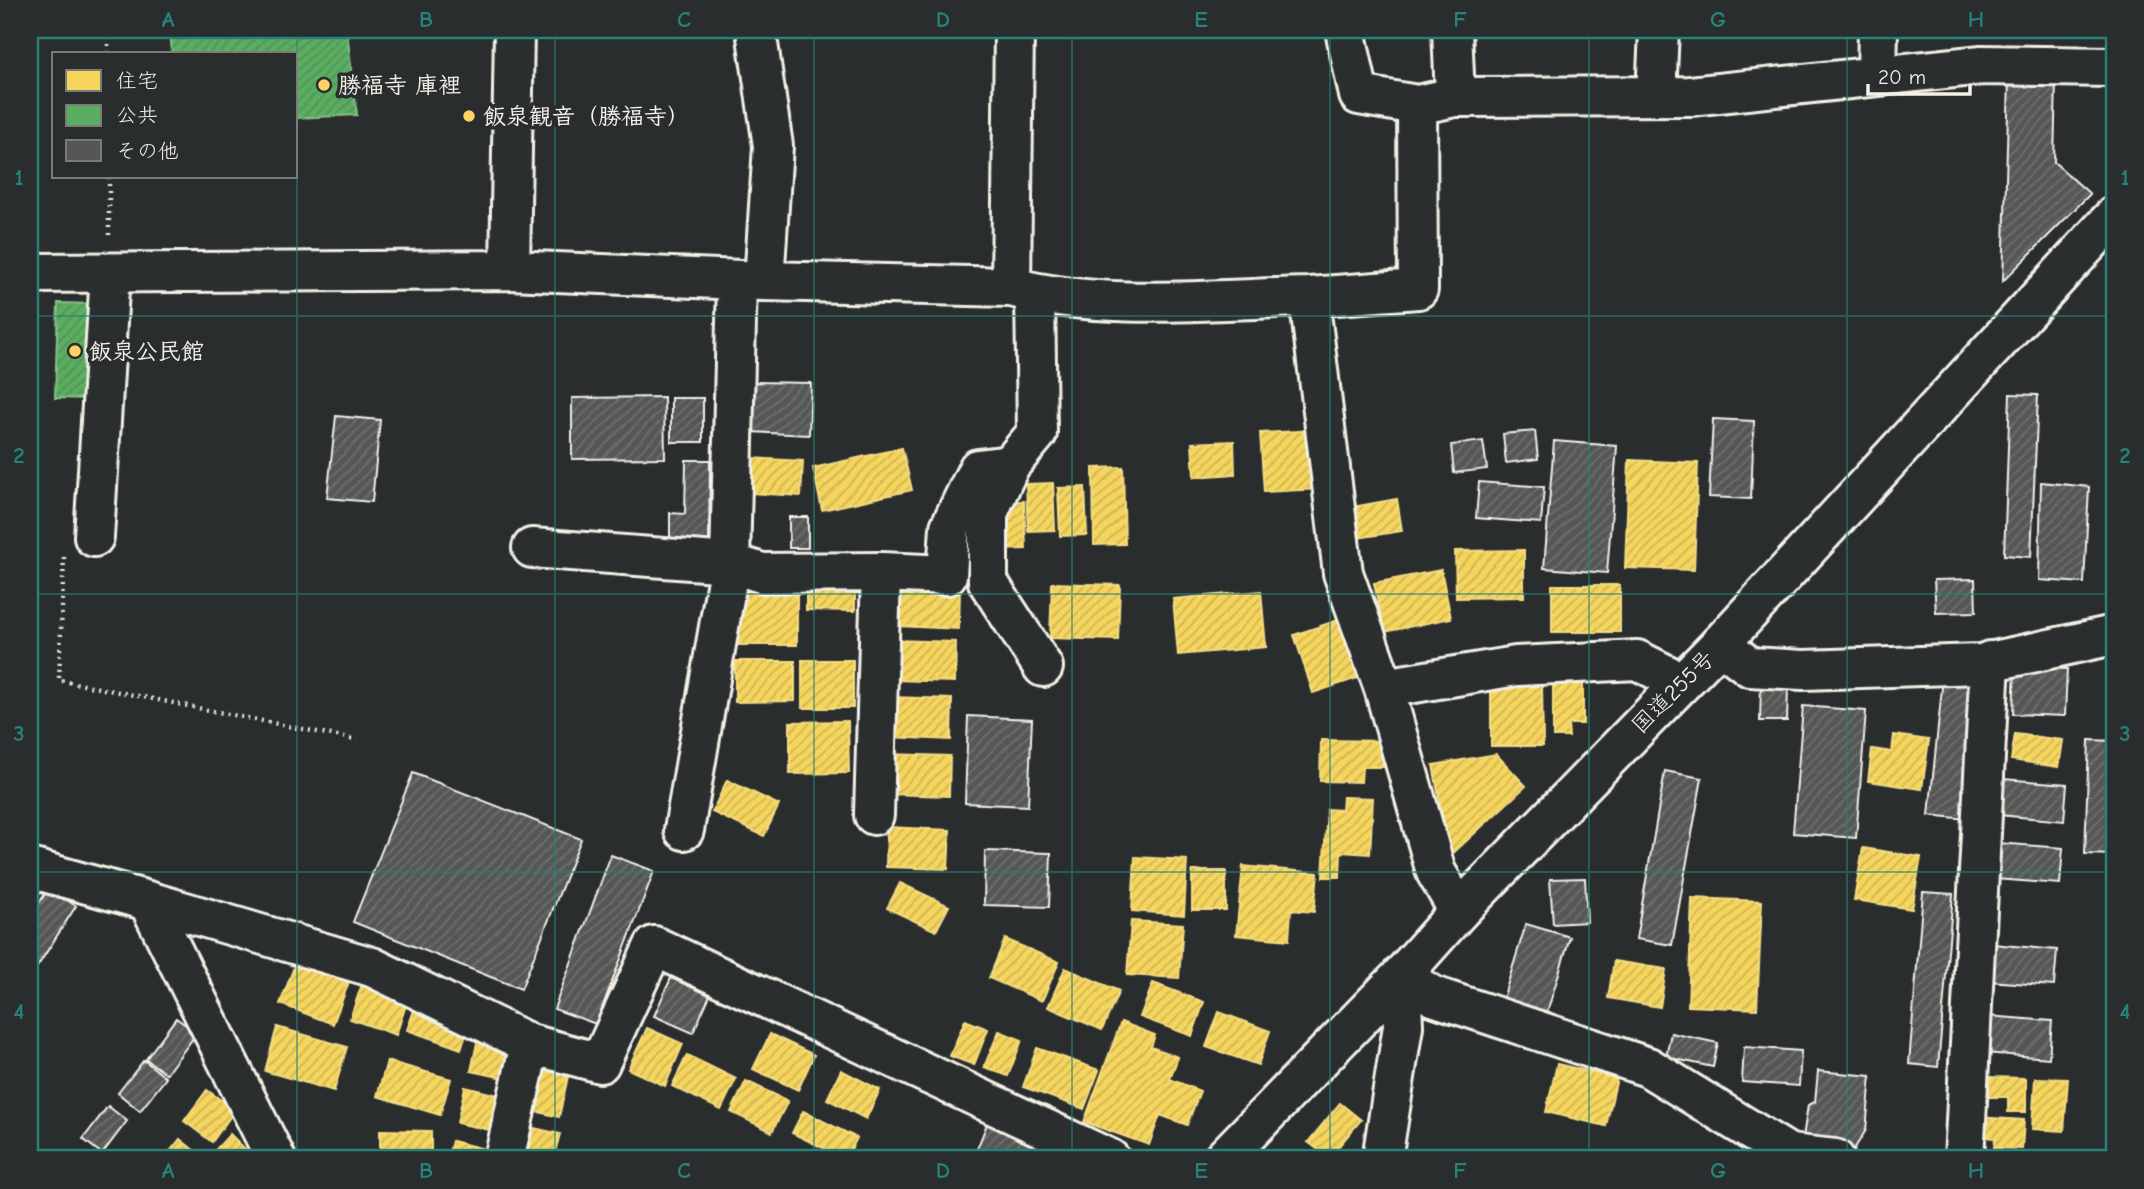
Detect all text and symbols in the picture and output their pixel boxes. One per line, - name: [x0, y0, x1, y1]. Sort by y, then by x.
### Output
- text: A: [162, 6, 175, 33]
- text: B: [419, 6, 433, 33]
- text: C: [677, 6, 691, 33]
- text: D: [936, 6, 950, 33]
- text: E: [1194, 6, 1208, 33]
- text: F: [1453, 6, 1467, 33]
- text: G: [1710, 6, 1726, 33]
- text: H: [1968, 6, 1984, 33]
- legend: [52, 52, 298, 178]
- scale bar: [1868, 52, 1969, 96]
- text: 20 m: [1878, 65, 1926, 89]
- text: 住宅: [116, 69, 158, 93]
- place label: 勝福寺 庫裡: [338, 72, 461, 99]
- marker: 勝福寺 庫裡: [316, 77, 332, 93]
- text: 公共: [116, 103, 158, 127]
- place label: 飯泉観音（勝福寺）: [483, 103, 690, 130]
- marker: 飯泉観音（勝福寺）: [461, 108, 477, 124]
- text: その他: [116, 139, 179, 163]
- text: 1: [14, 164, 24, 191]
- text: 1: [2120, 164, 2130, 191]
- place label: 飯泉公民館: [89, 338, 204, 365]
- marker: 飯泉公民館: [67, 343, 83, 359]
- text: 2: [13, 442, 25, 469]
- text: 2: [2119, 442, 2131, 469]
- street label: 国道255号: [1626, 645, 1720, 739]
- text: 3: [13, 720, 25, 747]
- text: 3: [2119, 720, 2131, 747]
- text: 4: [14, 998, 25, 1025]
- text: 4: [2120, 998, 2131, 1025]
- text: A: [162, 1157, 175, 1184]
- text: B: [419, 1157, 433, 1184]
- text: C: [677, 1157, 691, 1184]
- text: D: [936, 1157, 950, 1184]
- text: E: [1194, 1157, 1208, 1184]
- text: F: [1453, 1157, 1467, 1184]
- text: G: [1710, 1157, 1726, 1184]
- text: H: [1968, 1157, 1984, 1184]

